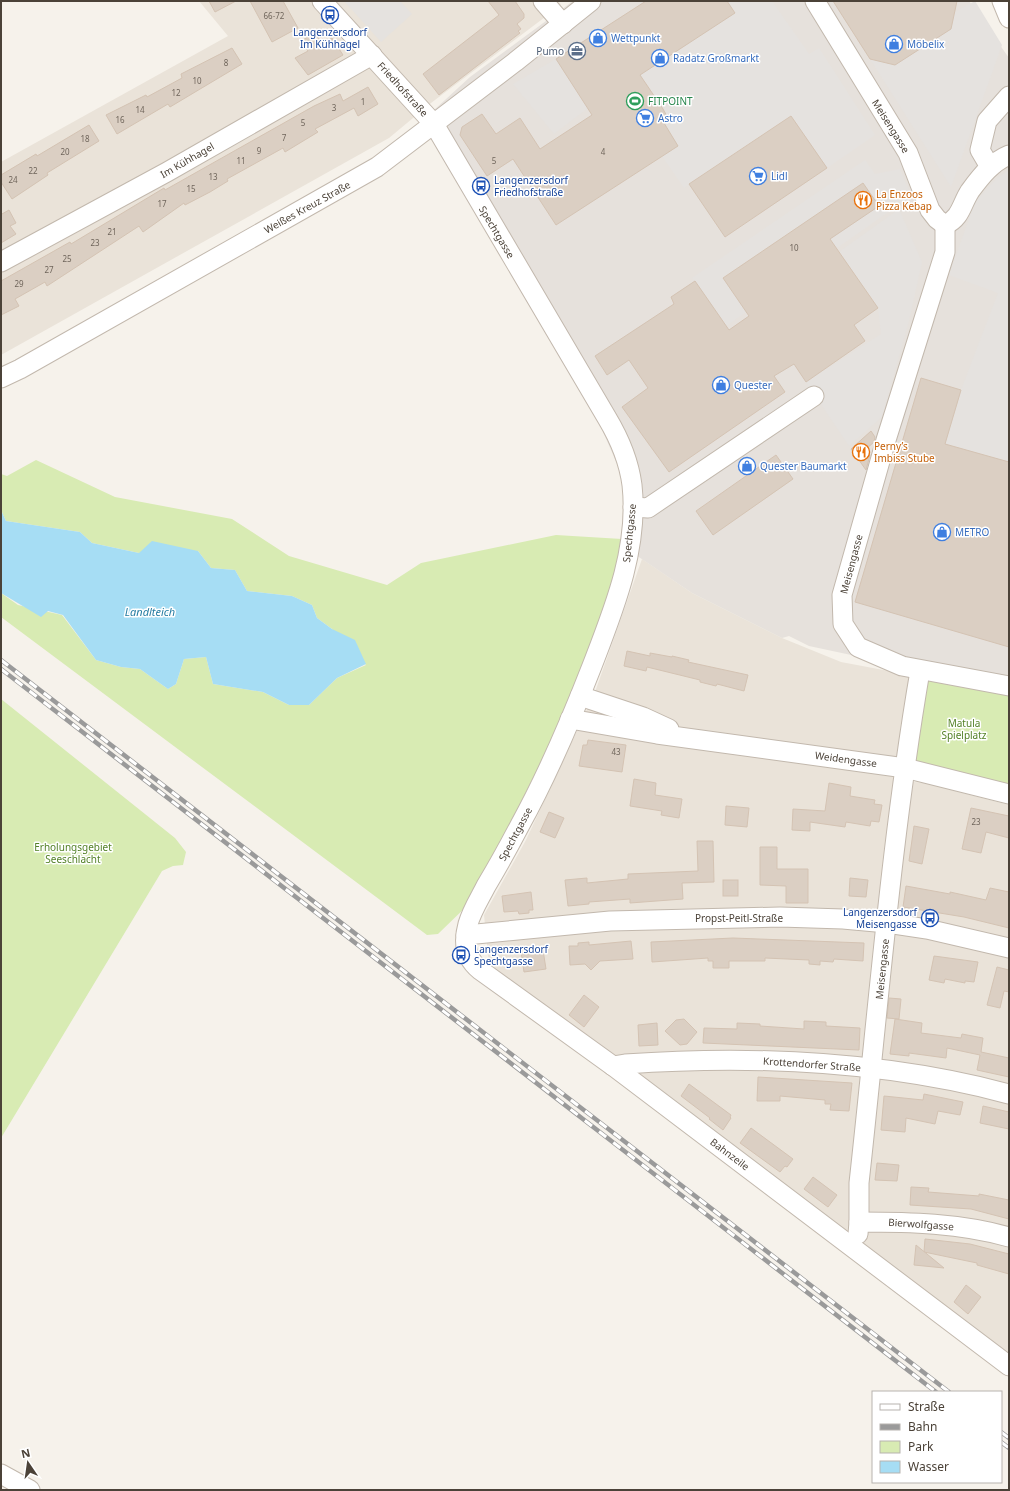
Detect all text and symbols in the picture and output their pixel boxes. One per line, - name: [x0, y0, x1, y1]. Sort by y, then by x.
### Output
- bus stop icon: Langenzersdorf Im Kühhagel: [320, 5, 340, 25]
- house number: 66-72: [264, 10, 285, 21]
- place label: Langenzersdorf Im Kühhagel: [293, 25, 368, 51]
- shop icon: Wettpunkt: [588, 28, 608, 48]
- place label: Wettpunkt: [611, 31, 661, 45]
- shop icon: Möbelix: [884, 34, 904, 54]
- place label: Möbelix: [907, 37, 945, 51]
- office icon: Pumo: [567, 41, 587, 61]
- place label: Pumo: [536, 44, 564, 58]
- shop icon: Radatz Großmarkt: [650, 48, 670, 68]
- place label: Radatz Großmarkt: [673, 51, 759, 65]
- house number: 8: [224, 57, 229, 68]
- street label: Friedhofstraße: [375, 59, 432, 120]
- house number: 10: [192, 75, 202, 86]
- house number: 12: [171, 87, 181, 98]
- sports icon: FITPOINT: [625, 91, 645, 111]
- place label: FITPOINT: [648, 94, 693, 108]
- house number: 1: [361, 96, 365, 107]
- street label: Meisengasse: [869, 96, 913, 156]
- house number: 3: [332, 102, 337, 113]
- house number: 14: [135, 104, 145, 115]
- supermarket icon: Astro: [635, 108, 655, 128]
- place label: Astro: [658, 111, 683, 125]
- house number: 16: [115, 114, 125, 125]
- house number: 5: [301, 117, 306, 128]
- house number: 7: [282, 132, 287, 143]
- house number: 18: [80, 133, 90, 144]
- street label: Im Kühhagel: [157, 139, 217, 181]
- house number: 9: [257, 145, 262, 156]
- house number: 20: [60, 146, 70, 157]
- house number: 4: [601, 146, 606, 157]
- house number: 11: [236, 155, 246, 166]
- house number: 5: [492, 155, 497, 166]
- house number: 22: [28, 165, 38, 176]
- supermarket icon: Lidl: [748, 166, 768, 186]
- place label: Lidl: [771, 169, 788, 183]
- house number: 13: [208, 171, 218, 182]
- place label: Langenzersdorf Friedhofstraße: [494, 173, 569, 199]
- house number: 24: [8, 174, 18, 185]
- bus stop icon: Langenzersdorf Friedhofstraße: [471, 176, 491, 196]
- street label: Weißes Kreuz Straße: [261, 177, 353, 237]
- house number: 15: [186, 183, 196, 194]
- place label: La Enzoos Pizza Kebap: [876, 187, 932, 213]
- restaurant icon: La Enzoos Pizza Kebap: [853, 190, 873, 210]
- house number: 17: [157, 198, 167, 209]
- street label: Spechtgasse: [476, 203, 518, 261]
- house number: 21: [107, 226, 117, 237]
- house number: 23: [90, 237, 100, 248]
- house number: 10: [789, 242, 799, 253]
- house number: 25: [62, 253, 72, 264]
- house number: 27: [44, 264, 54, 275]
- house number: 29: [14, 278, 24, 289]
- shop icon: Quester: [711, 375, 731, 395]
- place label: Quester: [734, 378, 772, 392]
- place label: Perny’s Imbiss Stube: [874, 439, 935, 465]
- restaurant icon: Perny’s Imbiss Stube: [851, 442, 871, 462]
- shop icon: Quester Baumarkt: [737, 456, 757, 476]
- place label: Quester Baumarkt: [760, 459, 847, 473]
- street label: Spechtgasse: [619, 503, 639, 563]
- shop icon: METRO: [932, 522, 952, 542]
- place label: METRO: [955, 525, 989, 539]
- street label: Meisengasse: [836, 532, 866, 595]
- water label: Landlteich: [125, 604, 175, 619]
- park label: Matula Spielplatz: [941, 716, 987, 742]
- house number: 43: [611, 746, 621, 757]
- street label: Weidengasse: [814, 748, 878, 770]
- street label: Spechtgasse: [495, 804, 535, 863]
- house number: 23: [971, 816, 981, 827]
- park label: Erholungsgebiet Seeschlacht: [34, 840, 112, 866]
- place label: Langenzersdorf Meisengasse: [843, 905, 918, 931]
- bus stop icon: Langenzersdorf Meisengasse: [920, 908, 940, 928]
- street label: Propst-Peitl-Straße: [695, 911, 783, 925]
- street label: Meisengasse: [872, 938, 892, 1000]
- place label: Langenzersdorf Spechtgasse: [474, 942, 549, 968]
- bus stop icon: Langenzersdorf Spechtgasse: [451, 945, 471, 965]
- street label: Krottendorfer Straße: [763, 1054, 862, 1074]
- street label: Bahnzeile: [708, 1135, 753, 1174]
- street label: Bierwolfgasse: [888, 1215, 955, 1233]
- legend: [872, 1391, 1002, 1483]
- text: Straße: [908, 1398, 945, 1415]
- text: Bahn: [908, 1418, 937, 1435]
- text: Park: [908, 1438, 934, 1455]
- north arrow: [8, 1443, 48, 1483]
- text: N: [20, 1444, 32, 1461]
- text: Wasser: [908, 1458, 949, 1475]

